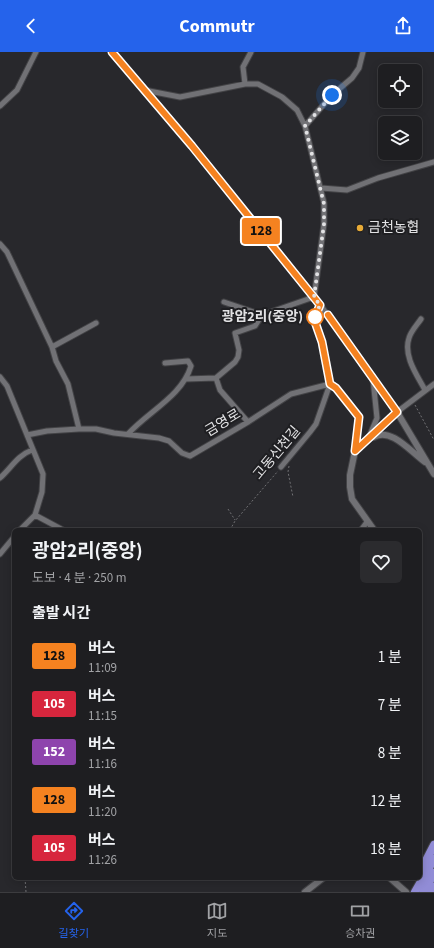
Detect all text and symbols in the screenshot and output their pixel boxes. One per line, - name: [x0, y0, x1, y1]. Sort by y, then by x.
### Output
- text: Commutr: [179, 14, 255, 39]
- icon: back: [20, 15, 42, 37]
- icon: share: [392, 15, 414, 37]
- map controls: [378, 64, 422, 160]
- button: locate: [378, 64, 422, 108]
- your location: [322, 85, 342, 105]
- button: layers: [378, 116, 422, 160]
- line badge: 128: [238, 218, 284, 244]
- place label: 금천농협: [368, 218, 420, 238]
- text: 128: [250, 221, 272, 241]
- marker: 금천농협: [355, 223, 365, 233]
- place label: 광암2리(중앙): [222, 307, 303, 327]
- marker: 광암2리(중앙): [306, 308, 324, 326]
- street label: 금영로: [201, 404, 245, 442]
- street label: 고동신천길: [249, 422, 305, 484]
- text: 광암2리(중앙): [32, 538, 143, 565]
- button: heart: [360, 541, 402, 583]
- text: 도보 · 4 분 · 250 m: [32, 569, 127, 587]
- text: 출발 시간: [32, 603, 90, 624]
- text: 버스: [88, 638, 116, 659]
- text: 128: [43, 646, 65, 666]
- text: 1 분: [378, 647, 402, 668]
- text: 11:09: [88, 659, 117, 677]
- text: 버스: [88, 686, 116, 707]
- text: 105: [43, 694, 65, 714]
- text: 7 분: [378, 695, 402, 716]
- text: 11:15: [88, 707, 117, 725]
- text: 버스: [88, 734, 116, 755]
- text: 152: [43, 742, 65, 762]
- text: 8 분: [378, 743, 402, 764]
- text: 11:16: [88, 755, 117, 773]
- text: 버스: [88, 782, 116, 803]
- text: 128: [43, 790, 65, 810]
- text: 12 분: [370, 791, 402, 812]
- text: 11:20: [88, 803, 117, 821]
- text: 버스: [88, 830, 116, 851]
- text: 105: [43, 838, 65, 858]
- text: 18 분: [370, 839, 402, 860]
- text: 11:26: [88, 851, 117, 869]
- tab: 길찾기: [59, 900, 89, 941]
- tab: 지도: [206, 900, 228, 941]
- tab: 승차권: [345, 900, 375, 941]

